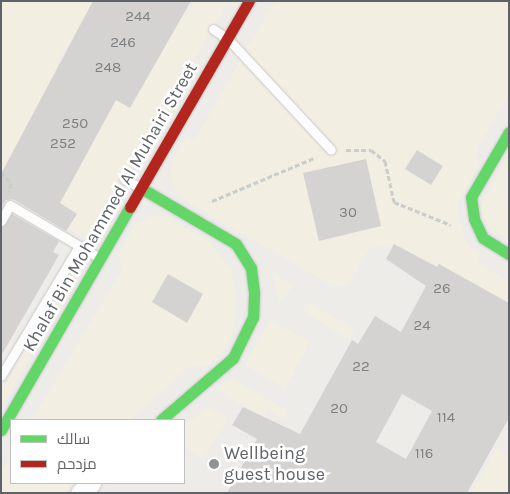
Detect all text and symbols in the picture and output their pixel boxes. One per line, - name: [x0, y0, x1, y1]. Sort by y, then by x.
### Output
- house number: 244: [125, 8, 151, 26]
- house number: 246: [110, 34, 136, 52]
- street label: Khalaf Bin Mohammed Al Muhairi Street: [18, 59, 202, 355]
- house number: 248: [95, 59, 121, 77]
- house number: 250: [62, 115, 88, 133]
- house number: 252: [50, 135, 76, 153]
- house number: 30: [339, 204, 357, 222]
- house number: 26: [433, 280, 451, 298]
- house number: 24: [413, 317, 431, 335]
- house number: 22: [352, 358, 370, 376]
- house number: 20: [330, 400, 348, 418]
- house number: 114: [437, 409, 455, 427]
- legend: [10, 419, 185, 484]
- text: سالك: [57, 430, 90, 448]
- place label: Wellbeing guest house: [224, 443, 325, 486]
- house number: 116: [415, 445, 433, 463]
- text: مزدحم: [57, 455, 97, 473]
- marker: Wellbeing guest house: [208, 458, 220, 470]

